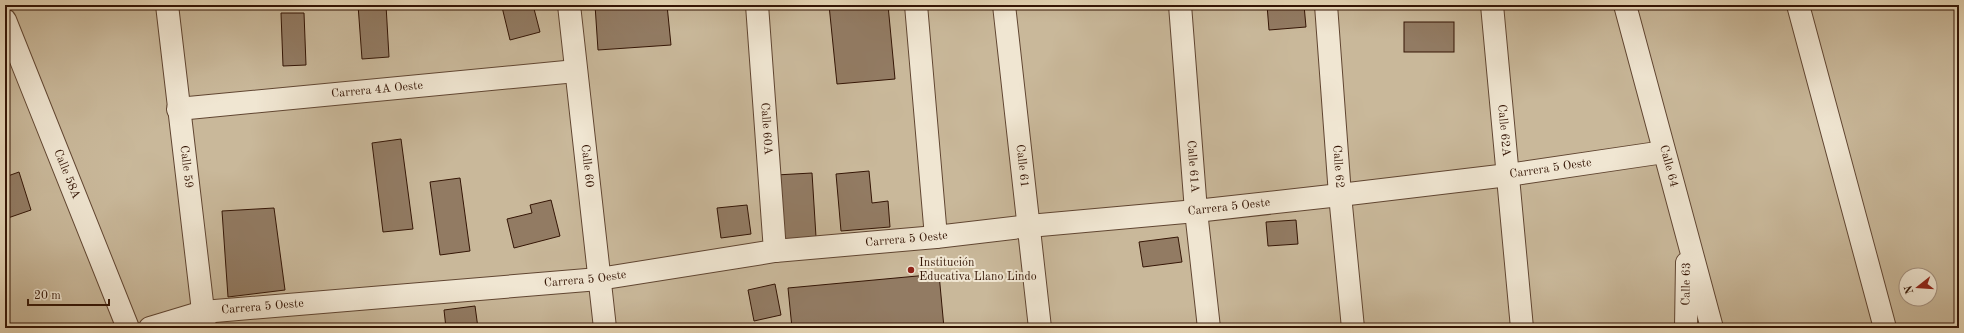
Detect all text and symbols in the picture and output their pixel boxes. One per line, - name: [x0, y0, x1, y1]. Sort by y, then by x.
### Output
- street label: Carrera 4A Oeste: [331, 80, 424, 100]
- street label: Calle 60A: [758, 102, 774, 155]
- street label: Calle 62A: [1495, 104, 1512, 157]
- street label: Calle 61A: [1185, 140, 1201, 193]
- street label: Calle 60: [579, 144, 595, 188]
- street label: Calle 61: [1014, 144, 1030, 188]
- street label: Calle 64: [1657, 144, 1680, 189]
- street label: Calle 59: [178, 145, 195, 189]
- street label: Calle 62: [1330, 145, 1345, 189]
- street label: Calle 58A: [51, 148, 82, 201]
- street label: Carrera 5 Oeste: [1509, 157, 1593, 181]
- street label: Carrera 5 Oeste: [1187, 197, 1271, 218]
- street label: Carrera 5 Oeste: [865, 230, 949, 249]
- place label: Institución Educativa Llano Lindo: [919, 257, 1037, 283]
- street label: Calle 63: [1680, 262, 1693, 306]
- marker: Institución Educativa Llano Lindo: [906, 265, 916, 275]
- north arrow: [1898, 267, 1938, 307]
- street label: Carrera 5 Oeste: [544, 269, 628, 290]
- scale bar: [28, 281, 109, 307]
- text: N: [1903, 283, 1916, 295]
- text: 20 m: [34, 290, 61, 302]
- street label: Carrera 5 Oeste: [221, 298, 305, 316]

